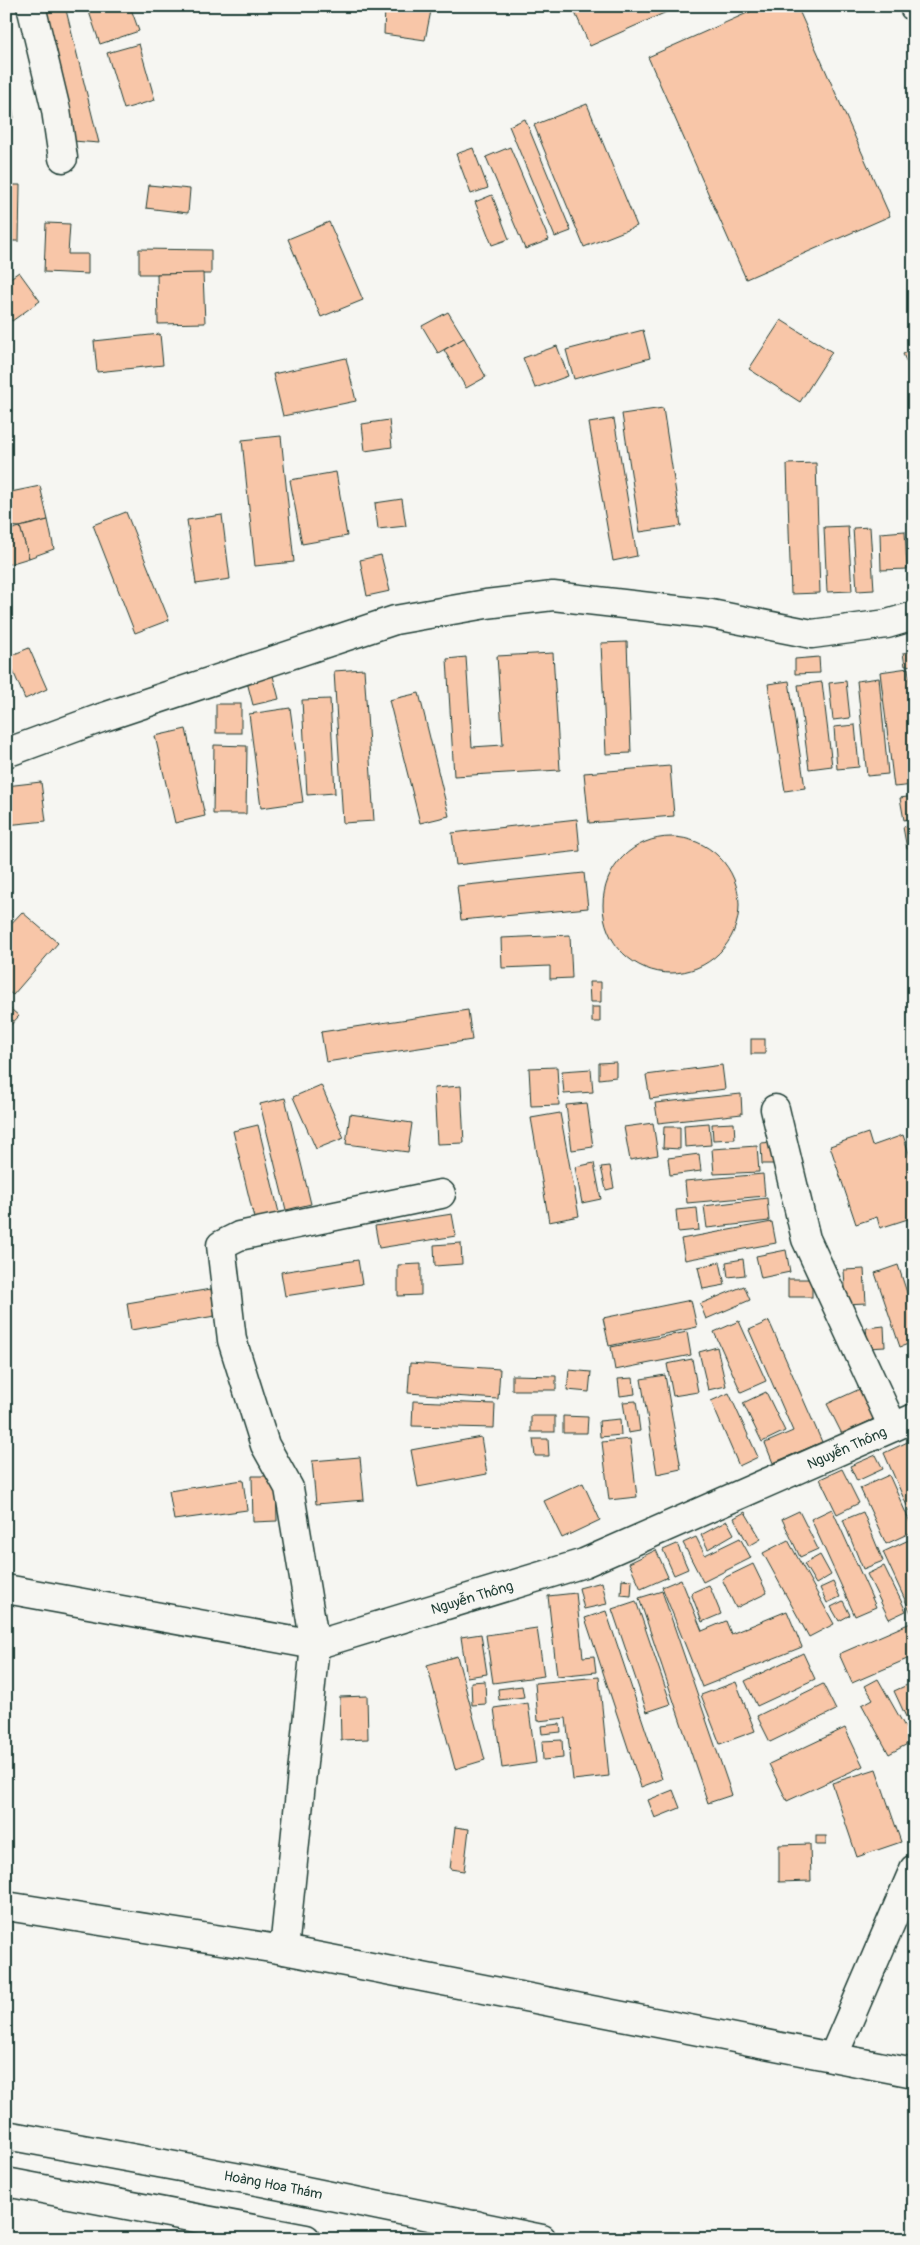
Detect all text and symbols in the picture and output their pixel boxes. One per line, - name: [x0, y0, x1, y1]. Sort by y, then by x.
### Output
- street label: Nguyễn Thông: [804, 1423, 889, 1473]
- street label: Nguyễn Thông: [429, 1577, 515, 1618]
- street label: Hoàng Hoa Thám: [223, 2167, 324, 2203]

